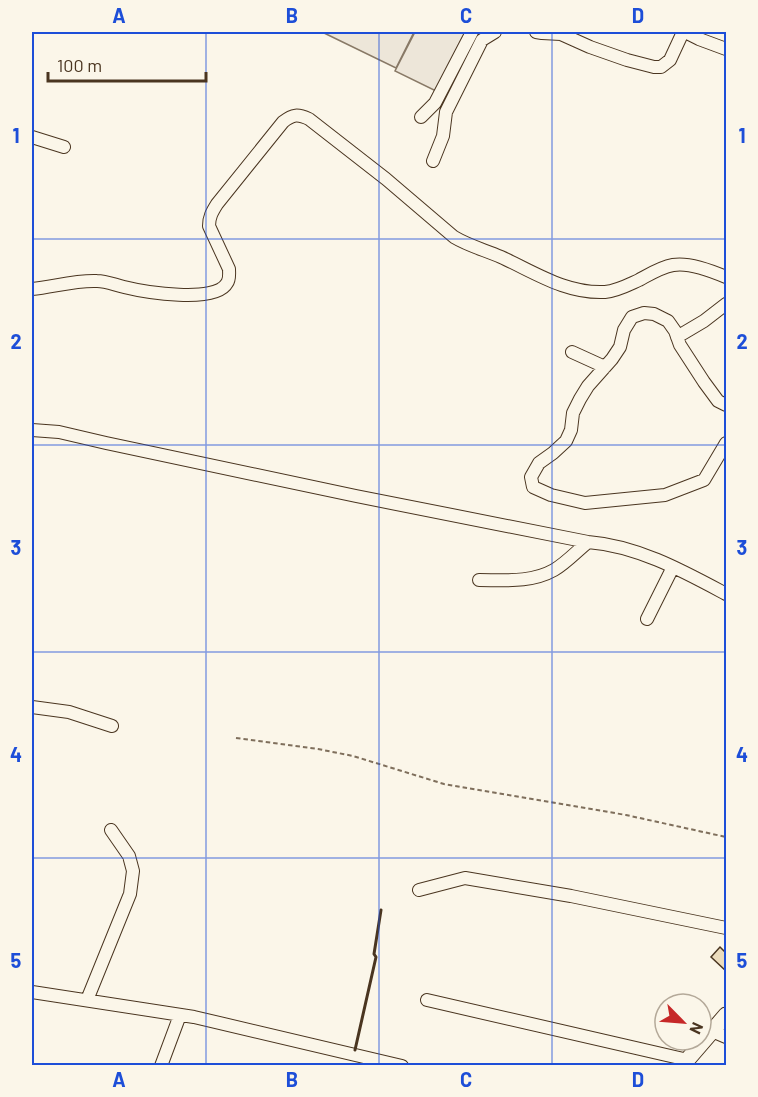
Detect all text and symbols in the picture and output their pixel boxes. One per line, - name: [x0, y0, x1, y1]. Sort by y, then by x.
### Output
- text: A: [112, 3, 126, 27]
- text: B: [286, 3, 298, 27]
- text: C: [460, 3, 472, 27]
- text: D: [632, 3, 644, 27]
- scale bar: [48, 45, 206, 83]
- text: 100 m: [57, 54, 102, 76]
- text: 1: [12, 123, 20, 147]
- text: 1: [738, 123, 746, 147]
- text: 2: [10, 329, 22, 353]
- text: 2: [736, 329, 748, 353]
- text: 3: [11, 535, 21, 559]
- text: 3: [737, 535, 747, 559]
- text: 4: [10, 742, 22, 766]
- text: 4: [736, 742, 748, 766]
- text: 5: [11, 948, 22, 972]
- text: 5: [737, 948, 748, 972]
- north arrow: [653, 992, 713, 1052]
- text: N: [686, 1020, 708, 1037]
- text: A: [112, 1067, 126, 1091]
- text: B: [286, 1067, 298, 1091]
- text: C: [460, 1067, 472, 1091]
- text: D: [632, 1067, 644, 1091]

